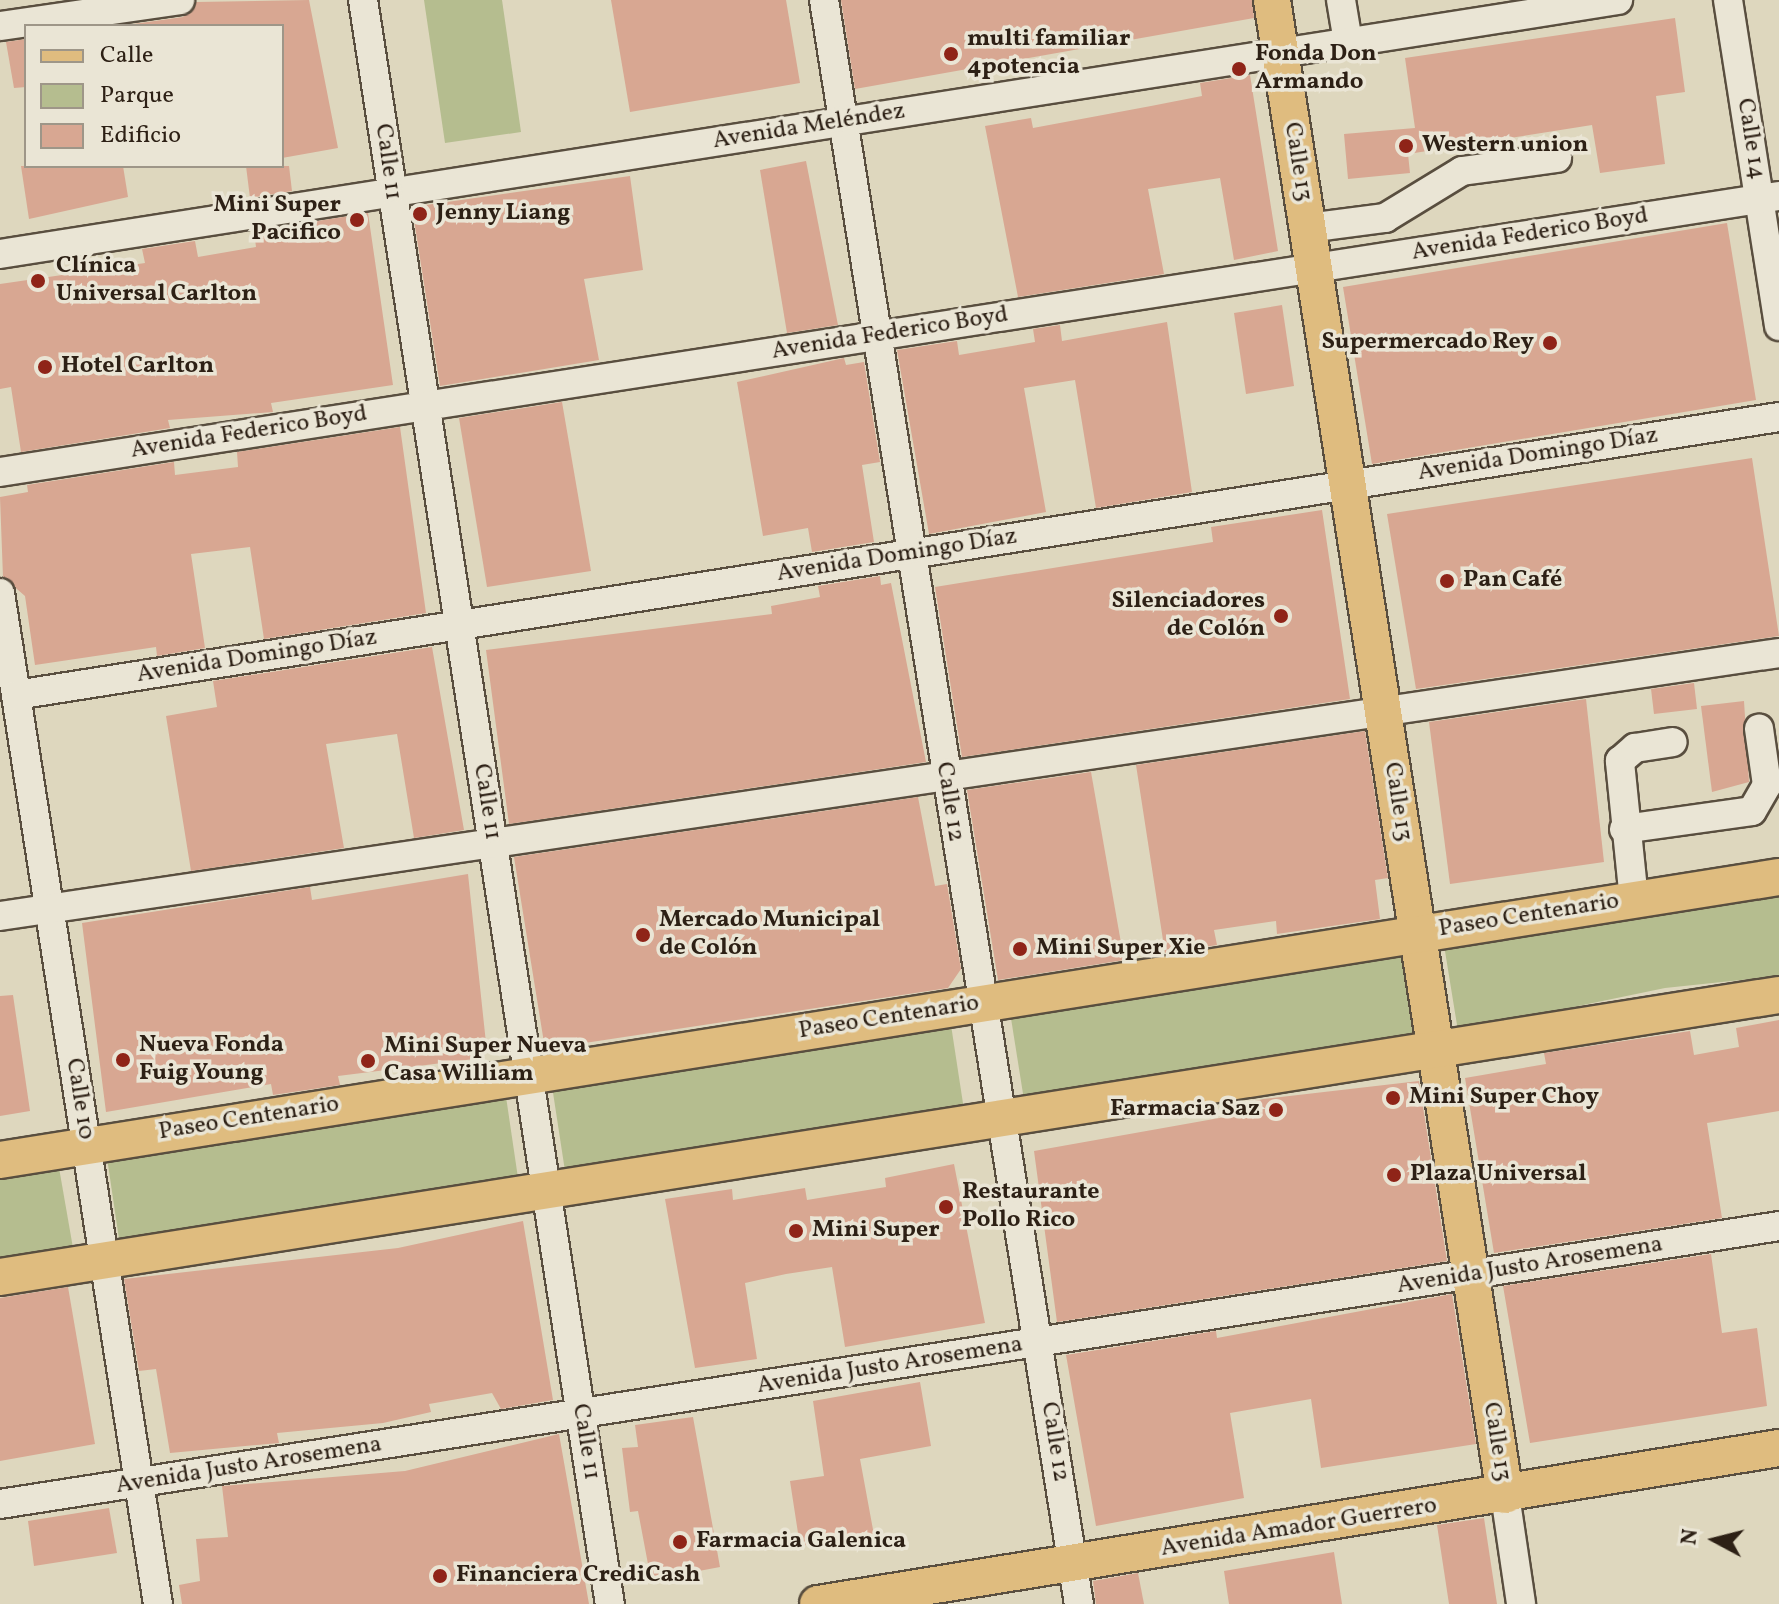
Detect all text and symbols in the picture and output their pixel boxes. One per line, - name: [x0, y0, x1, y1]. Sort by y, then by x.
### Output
- legend: [24, 24, 284, 168]
- place label: multi familiar 4potencia: [967, 26, 1130, 82]
- text: Calle: [100, 39, 153, 73]
- place label: Fonda Don Armando: [1255, 41, 1377, 97]
- marker: multi familiar 4potencia: [942, 45, 960, 63]
- marker: Fonda Don Armando: [1230, 60, 1248, 78]
- text: Parque: [100, 79, 174, 113]
- street label: Calle 14: [1729, 96, 1771, 182]
- street label: Avenida Meléndez: [711, 98, 907, 156]
- text: Edificio: [100, 119, 181, 153]
- street label: Calle 13: [1277, 120, 1317, 204]
- street label: Calle 11: [367, 122, 407, 202]
- place label: Western union: [1422, 132, 1588, 160]
- marker: Western union: [1397, 137, 1415, 155]
- place label: Mini Super Pacifico: [213, 192, 341, 248]
- place label: Jenny Liang: [436, 200, 571, 228]
- street label: Avenida Federico Boyd: [1410, 202, 1650, 268]
- marker: Jenny Liang: [411, 205, 429, 223]
- marker: Mini Super Pacifico: [348, 211, 366, 229]
- place label: Clínica Universal Carlton: [56, 253, 257, 309]
- marker: Clínica Universal Carlton: [27, 270, 49, 292]
- street label: Avenida Federico Boyd: [770, 301, 1010, 367]
- place label: Supermercado Rey: [1321, 329, 1534, 357]
- marker: Supermercado Rey: [1541, 334, 1559, 352]
- place label: Hotel Carlton: [61, 353, 214, 381]
- marker: Hotel Carlton: [36, 358, 54, 376]
- street label: Avenida Federico Boyd: [129, 400, 369, 466]
- street label: Avenida Domingo Díaz: [1416, 422, 1660, 488]
- street label: Avenida Domingo Díaz: [775, 523, 1019, 589]
- place label: Pan Café: [1463, 567, 1562, 595]
- marker: Pan Café: [1438, 572, 1456, 590]
- place label: Silenciadores de Colón: [1112, 588, 1265, 644]
- marker: Silenciadores de Colón: [1272, 607, 1290, 625]
- street label: Avenida Domingo Díaz: [135, 624, 379, 690]
- street label: Calle 12: [928, 760, 970, 844]
- street label: Calle 13: [1377, 760, 1417, 844]
- street label: Calle 11: [466, 762, 506, 842]
- street label: Paseo Centenario: [1437, 888, 1621, 944]
- place label: Mercado Municipal de Colón: [659, 907, 880, 963]
- marker: Mercado Municipal de Colón: [634, 926, 652, 944]
- place label: Mini Super Xie: [1036, 935, 1206, 963]
- marker: Mini Super Xie: [1011, 940, 1029, 958]
- street label: Paseo Centenario: [797, 990, 981, 1046]
- place label: Nueva Fonda Fuig Young: [139, 1032, 284, 1088]
- place label: Mini Super Nueva Casa William: [384, 1033, 587, 1089]
- marker: Nueva Fonda Fuig Young: [114, 1051, 132, 1069]
- marker: Mini Super Nueva Casa William: [359, 1052, 377, 1070]
- street label: Calle 10: [58, 1056, 100, 1142]
- place label: Mini Super Choy: [1409, 1084, 1599, 1112]
- marker: Mini Super Choy: [1384, 1089, 1402, 1107]
- street label: Paseo Centenario: [157, 1091, 341, 1147]
- place label: Farmacia Saz: [1110, 1096, 1260, 1124]
- marker: Farmacia Saz: [1267, 1101, 1285, 1119]
- place label: Plaza Universal: [1410, 1161, 1587, 1189]
- marker: Plaza Universal: [1385, 1166, 1403, 1184]
- place label: Restaurante Pollo Rico: [962, 1179, 1099, 1235]
- marker: Restaurante Pollo Rico: [937, 1198, 955, 1216]
- place label: Mini Super: [812, 1217, 940, 1245]
- marker: Mini Super: [787, 1222, 805, 1240]
- street label: Avenida Justo Arosemena: [1395, 1231, 1665, 1301]
- street label: Avenida Justo Arosemena: [755, 1331, 1025, 1401]
- street label: Calle 12: [1033, 1400, 1075, 1484]
- street label: Calle 13: [1476, 1400, 1516, 1484]
- street label: Calle 11: [565, 1402, 605, 1482]
- street label: Avenida Justo Arosemena: [114, 1431, 384, 1501]
- street label: Avenida Amador Guerrero: [1159, 1492, 1439, 1564]
- north arrow: [1675, 1500, 1755, 1580]
- text: N: [1674, 1527, 1707, 1547]
- place label: Farmacia Galenica: [696, 1528, 906, 1556]
- marker: Farmacia Galenica: [671, 1533, 689, 1551]
- place label: Financiera CrediCash: [456, 1562, 700, 1590]
- marker: Financiera CrediCash: [431, 1567, 449, 1585]

